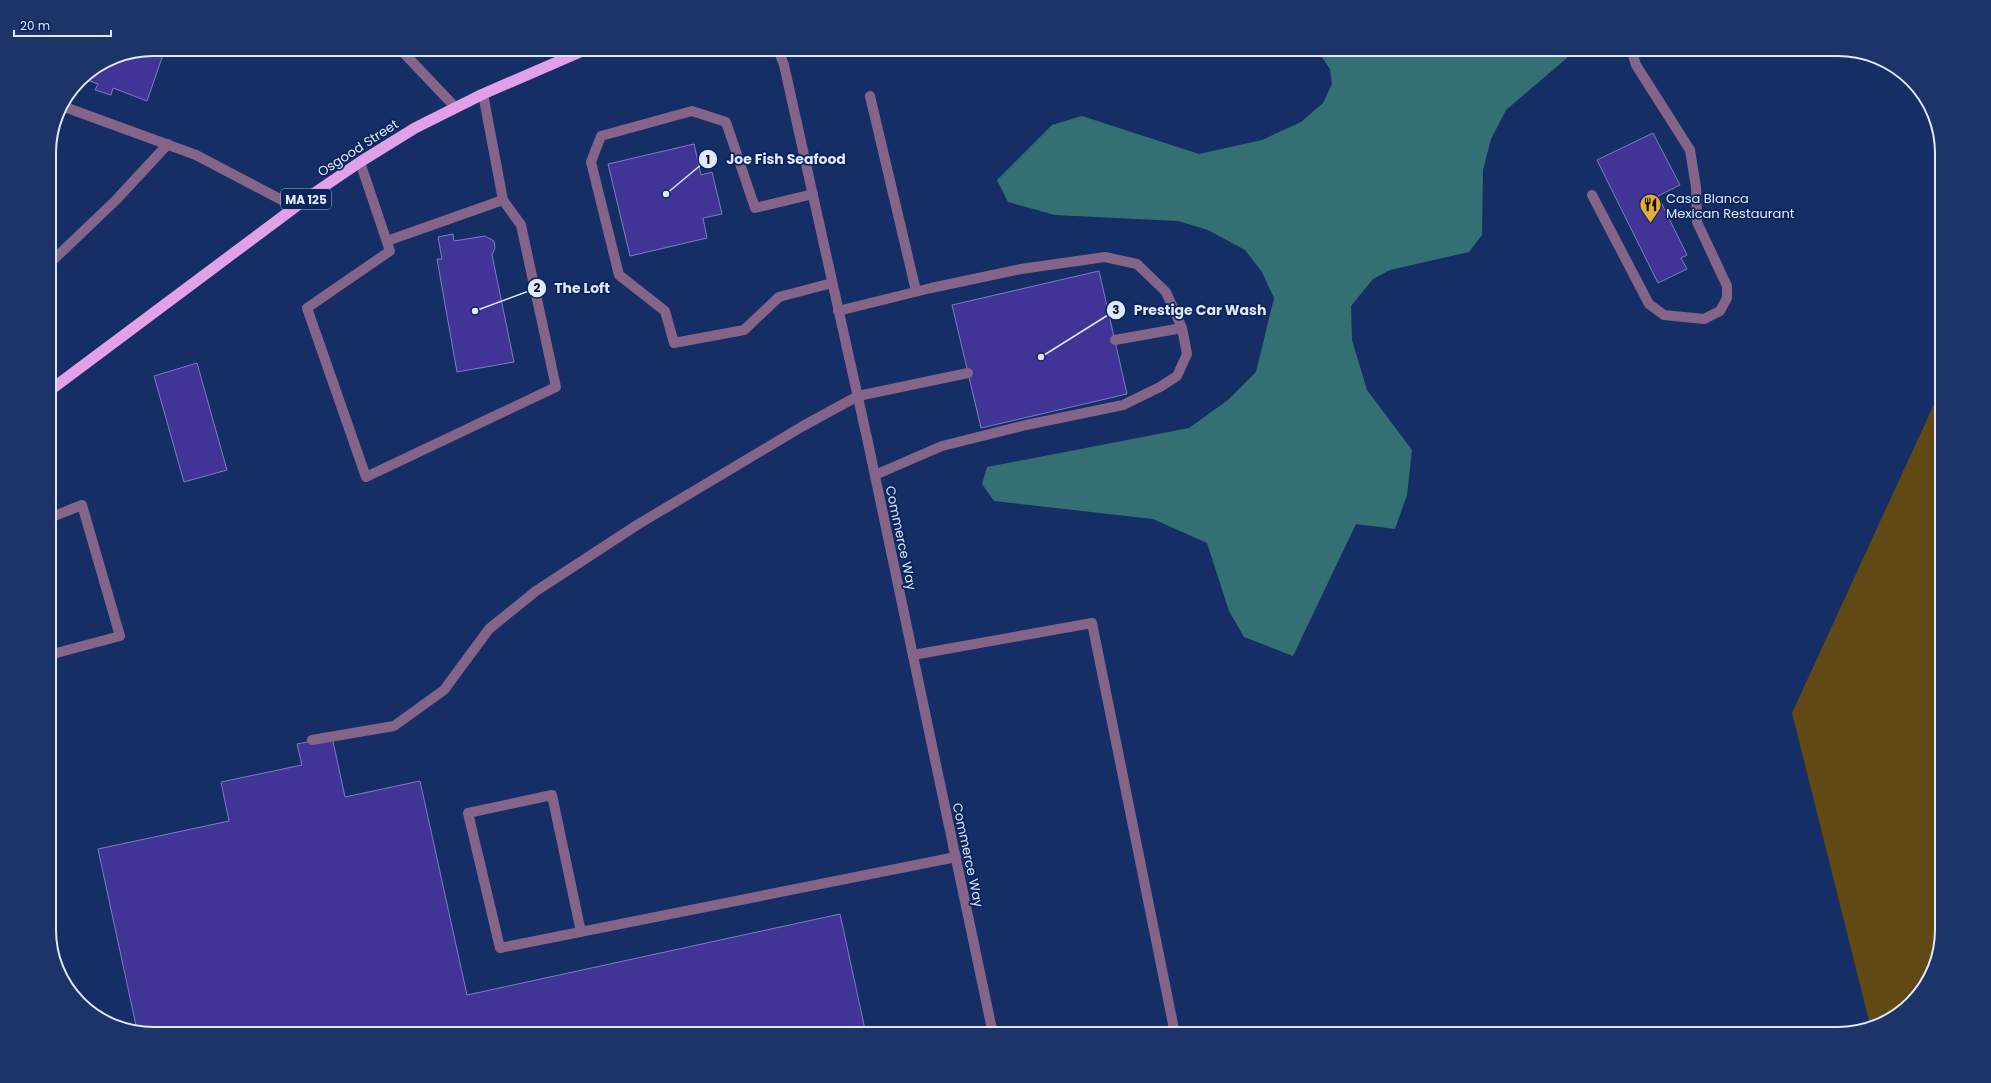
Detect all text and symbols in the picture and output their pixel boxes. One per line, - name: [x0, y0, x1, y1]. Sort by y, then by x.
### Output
- scale bar: [14, 12, 111, 38]
- text: 20 m: [20, 17, 50, 34]
- street label: Osgood Street: [314, 115, 402, 181]
- callout: Joe Fish Seafood: [698, 146, 853, 172]
- text: Joe Fish Seafood: [726, 149, 846, 169]
- text: 1: [706, 151, 710, 168]
- road number: MA 125: [281, 189, 331, 209]
- place label: Casa Blanca Mexican Restaurant: [1666, 189, 1795, 223]
- restaurant icon: Casa Blanca Mexican Restaurant: [1638, 192, 1664, 225]
- callout: The Loft: [527, 275, 618, 301]
- text: The Loft: [554, 278, 610, 298]
- text: 2: [534, 279, 541, 296]
- callout: Prestige Car Wash: [1106, 297, 1274, 323]
- text: Prestige Car Wash: [1134, 300, 1266, 320]
- text: 3: [1112, 301, 1120, 318]
- street label: Commerce Way: [881, 484, 921, 593]
- street label: Commerce Way: [948, 801, 988, 910]

